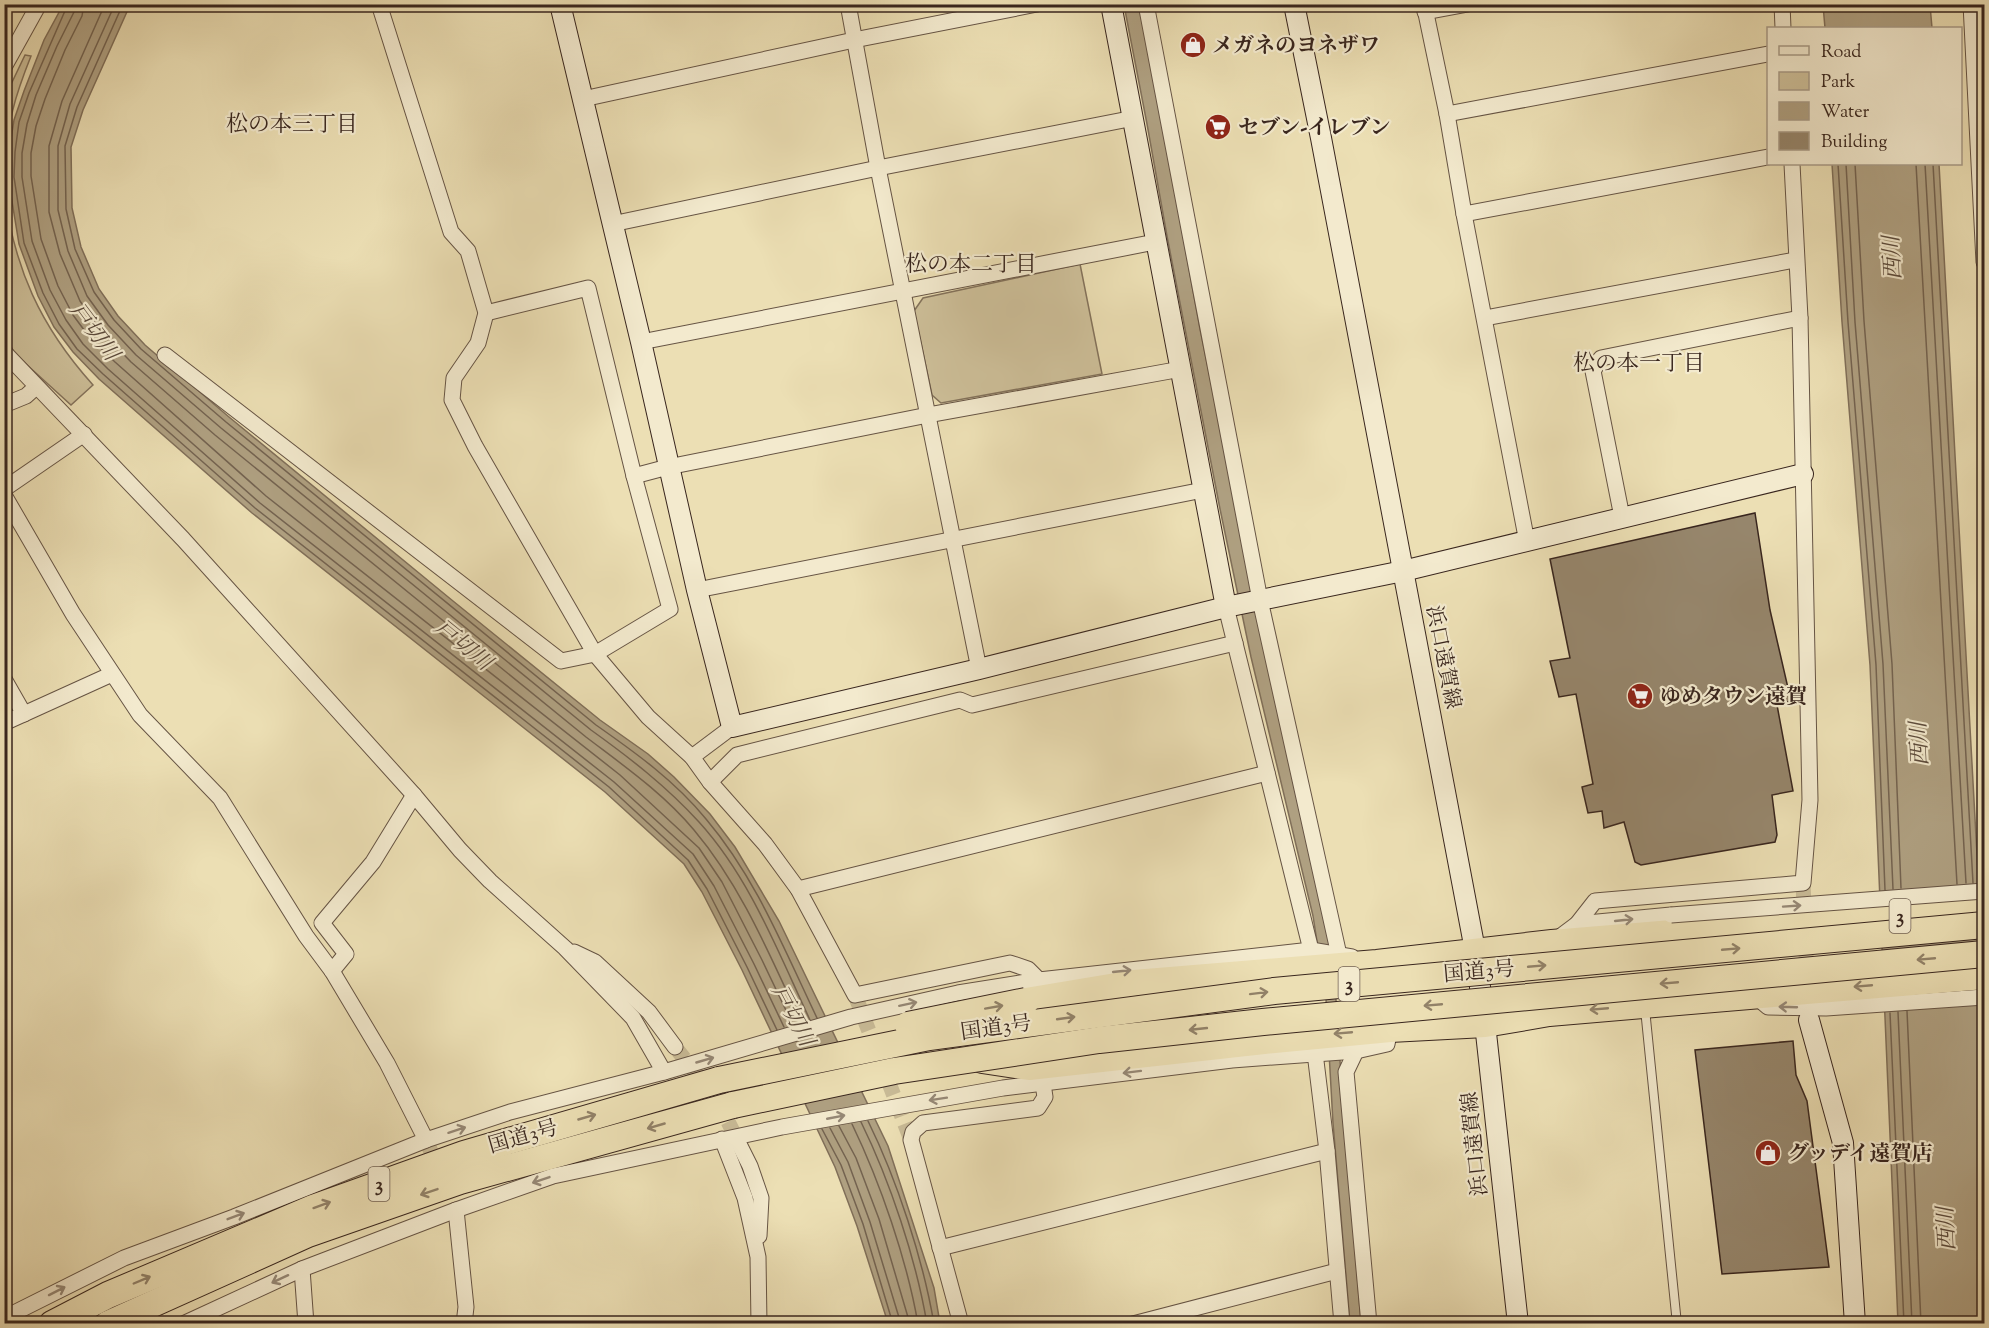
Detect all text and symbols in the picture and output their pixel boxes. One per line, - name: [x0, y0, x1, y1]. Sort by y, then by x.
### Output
- legend: [1767, 27, 1962, 165]
- shop icon: メガネのヨネザワ: [1178, 30, 1208, 60]
- place label: メガネのヨネザワ: [1212, 32, 1380, 62]
- text: Road: [1821, 40, 1861, 66]
- text: Park: [1821, 70, 1856, 96]
- text: Water: [1821, 100, 1870, 126]
- district label: 松の本三丁目: [226, 110, 358, 142]
- supermarket icon: セブン-イレブン: [1203, 112, 1233, 142]
- place label: セブン-イレブン: [1238, 114, 1390, 144]
- text: Building: [1821, 130, 1887, 156]
- water label: 西川: [1877, 233, 1911, 281]
- district label: 松の本二丁目: [905, 250, 1037, 282]
- water label: 戸切川: [60, 297, 126, 370]
- district label: 松の本一丁目: [1573, 349, 1705, 381]
- street label: 浜口遠賀線: [1417, 603, 1467, 712]
- water label: 戸切川: [426, 613, 499, 681]
- supermarket icon: ゆめタウン遠賀: [1625, 681, 1655, 711]
- place label: ゆめタウン遠賀: [1660, 683, 1807, 713]
- water label: 西川: [1904, 719, 1938, 767]
- road number: 3: [1890, 899, 1910, 933]
- one-way arrow: [1782, 900, 1801, 911]
- one-way arrow: [1614, 914, 1634, 925]
- one-way arrow: [1720, 943, 1740, 954]
- one-way arrow: [1917, 954, 1937, 965]
- street label: 国道3号: [1442, 955, 1516, 991]
- one-way arrow: [1526, 960, 1546, 971]
- one-way arrow: [1111, 965, 1131, 976]
- road number: 3: [1338, 967, 1360, 1001]
- one-way arrow: [1660, 978, 1680, 989]
- water label: 戸切川: [762, 980, 822, 1055]
- one-way arrow: [1854, 981, 1874, 992]
- one-way arrow: [1249, 987, 1268, 998]
- one-way arrow: [898, 998, 918, 1009]
- one-way arrow: [1424, 1000, 1444, 1011]
- one-way arrow: [984, 1001, 1003, 1012]
- one-way arrow: [1778, 1002, 1798, 1013]
- one-way arrow: [1590, 1004, 1609, 1015]
- street label: 国道3号: [959, 1009, 1034, 1049]
- one-way arrow: [1055, 1012, 1075, 1023]
- one-way arrow: [1188, 1024, 1208, 1035]
- one-way arrow: [1333, 1028, 1353, 1039]
- one-way arrow: [695, 1054, 714, 1065]
- one-way arrow: [1122, 1067, 1142, 1078]
- street label: 浜口遠賀線: [1456, 1090, 1496, 1198]
- one-way arrow: [929, 1093, 949, 1104]
- one-way arrow: [577, 1111, 596, 1122]
- one-way arrow: [826, 1111, 845, 1122]
- street label: 国道3号: [485, 1114, 562, 1162]
- one-way arrow: [647, 1121, 666, 1132]
- one-way arrow: [447, 1123, 466, 1134]
- shop icon: グッデイ遠賀店: [1753, 1138, 1783, 1168]
- place label: グッデイ遠賀店: [1788, 1140, 1932, 1170]
- road number: 3: [368, 1167, 389, 1201]
- one-way arrow: [532, 1176, 551, 1187]
- one-way arrow: [420, 1187, 439, 1198]
- one-way arrow: [312, 1198, 331, 1209]
- water label: 西川: [1931, 1204, 1965, 1252]
- one-way arrow: [226, 1209, 245, 1220]
- one-way arrow: [133, 1274, 151, 1285]
- one-way arrow: [271, 1274, 289, 1285]
- one-way arrow: [47, 1285, 65, 1297]

